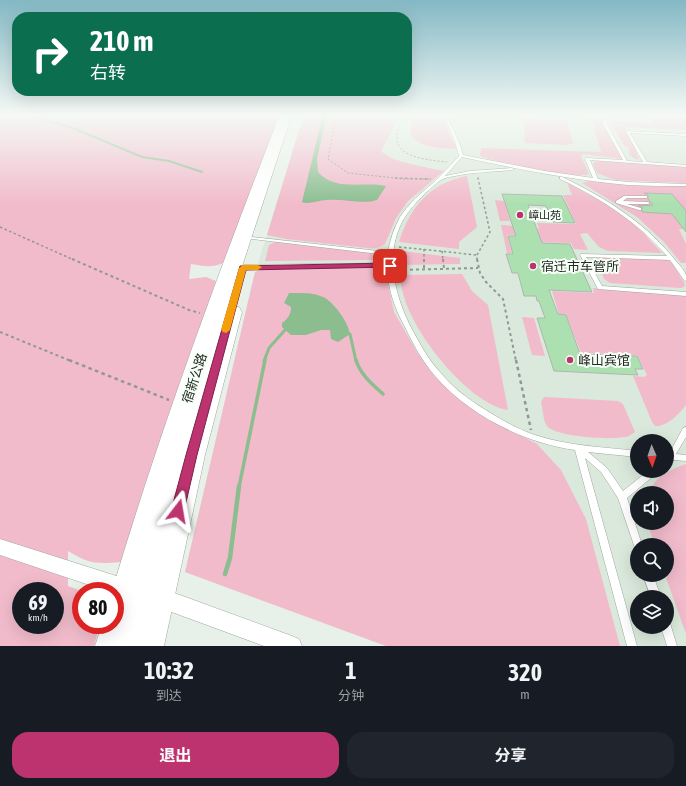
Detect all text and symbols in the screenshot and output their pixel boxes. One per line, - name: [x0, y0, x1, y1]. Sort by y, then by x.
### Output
- text: 210 m: [90, 25, 153, 57]
- icon: right: [24, 28, 76, 80]
- text: 右转: [90, 62, 126, 83]
- place label: 嶂山苑: [528, 209, 561, 221]
- marker: 嶂山苑: [515, 210, 525, 220]
- pin: [373, 249, 407, 283]
- icon: arrive: [379, 255, 401, 277]
- place label: 宿迁市车管所: [541, 259, 619, 274]
- marker: 宿迁市车管所: [528, 261, 538, 271]
- street label: 宿新公路: [179, 351, 210, 405]
- place label: 峰山宾馆: [578, 353, 630, 368]
- marker: 峰山宾馆: [565, 355, 575, 365]
- north arrow: [630, 434, 674, 478]
- map controls: [630, 434, 674, 634]
- button: sound: [630, 486, 674, 530]
- position arrow: [157, 490, 199, 532]
- button: search: [630, 538, 674, 582]
- speed limit sign: 80: [72, 582, 124, 634]
- button: layers: [630, 590, 674, 634]
- text: 69: [29, 591, 47, 614]
- text: km/h: [28, 612, 48, 623]
- text: 10:32: [144, 657, 194, 684]
- text: 1: [345, 657, 357, 684]
- text: 320: [508, 659, 542, 686]
- text: m: [520, 687, 530, 702]
- text: 到达: [156, 688, 182, 703]
- text: 分钟: [338, 688, 364, 703]
- button: 退出: [12, 732, 339, 778]
- button: 分享: [347, 732, 674, 778]

